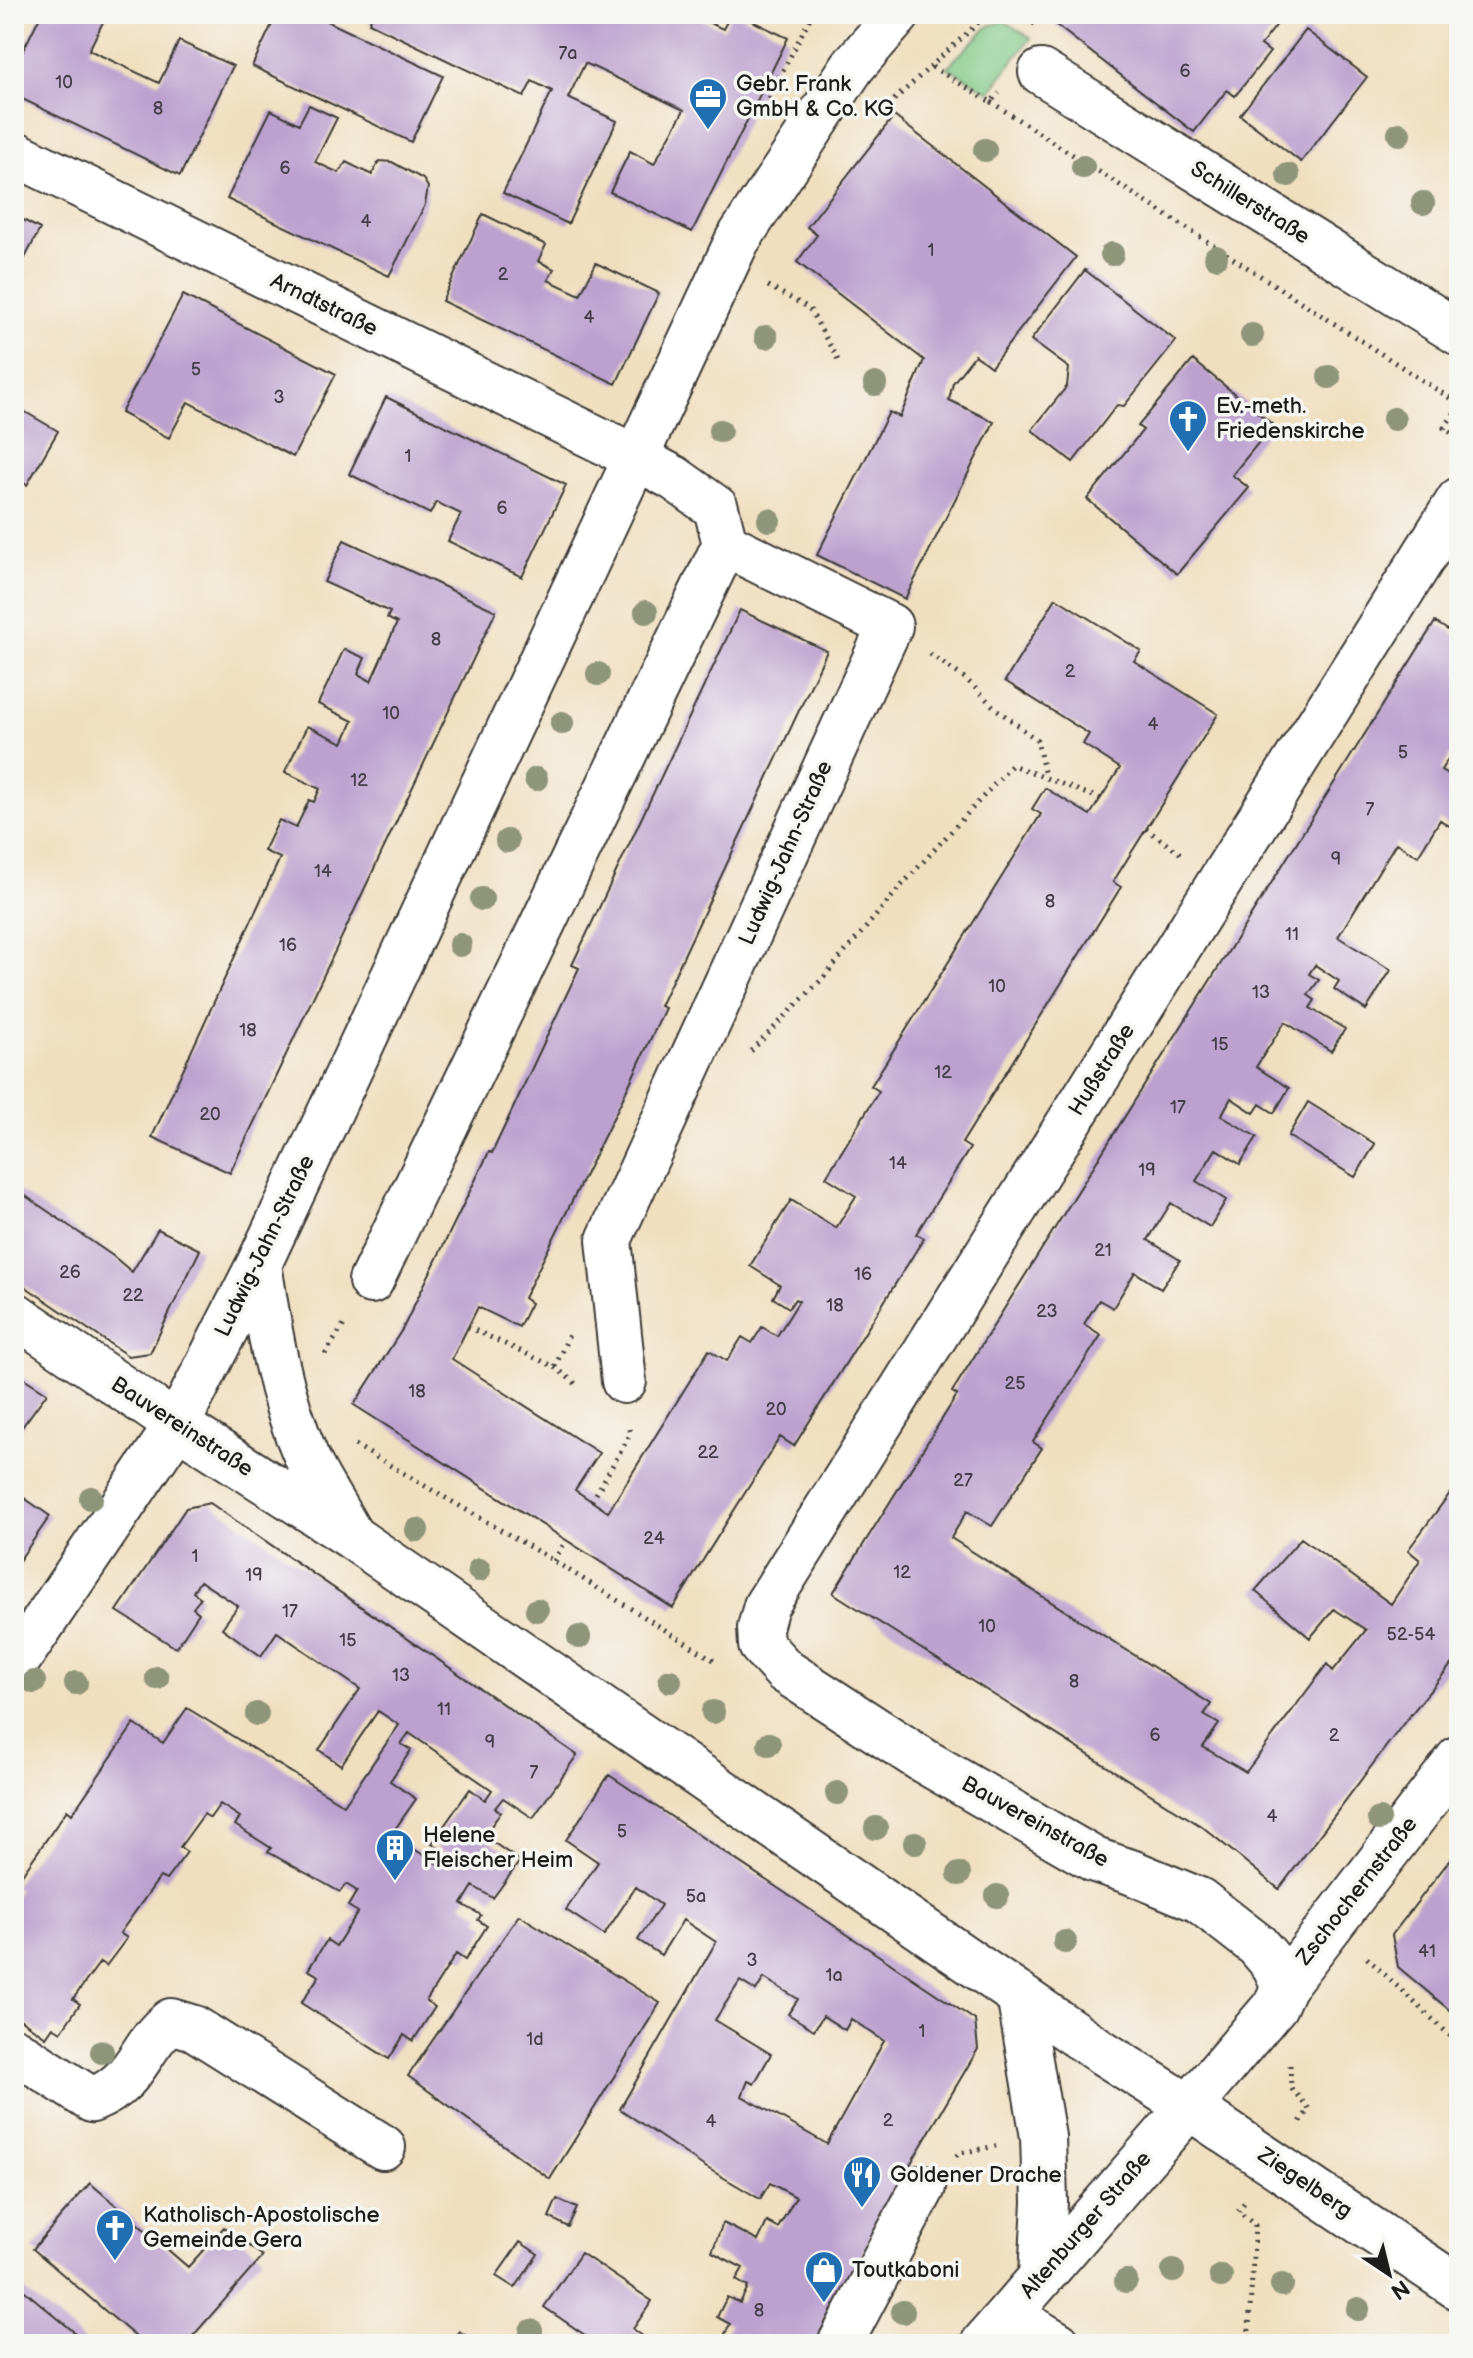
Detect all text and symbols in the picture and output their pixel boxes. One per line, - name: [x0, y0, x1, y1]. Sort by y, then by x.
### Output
- house number: 7a: [558, 43, 578, 64]
- house number: 6: [1180, 61, 1191, 82]
- place label: Gebr. Frank GmbH & Co. KG: [736, 71, 894, 123]
- house number: 10: [55, 72, 73, 93]
- office icon: Gebr. Frank GmbH & Co. KG: [687, 76, 729, 131]
- house number: 8: [153, 98, 163, 119]
- street label: Schillerstraße: [1185, 156, 1315, 250]
- house number: 6: [280, 158, 291, 179]
- house number: 4: [361, 211, 372, 232]
- house number: 1: [928, 240, 934, 261]
- house number: 2: [498, 264, 509, 285]
- street label: Arndtstraße: [266, 267, 382, 343]
- house number: 4: [584, 307, 595, 328]
- house number: 5: [191, 359, 201, 380]
- house number: 3: [273, 387, 285, 408]
- place label: Ev.-meth. Friedenskirche: [1216, 393, 1365, 445]
- church icon: Ev.-meth. Friedenskirche: [1167, 398, 1209, 453]
- house number: 1: [405, 446, 411, 467]
- house number: 6: [497, 498, 508, 519]
- house number: 8: [431, 629, 441, 650]
- house number: 2: [1065, 661, 1076, 682]
- house number: 10: [382, 703, 400, 724]
- house number: 4: [1148, 714, 1159, 735]
- house number: 5: [1398, 742, 1408, 763]
- street label: Ludwig-Jahn-Straße: [733, 757, 839, 949]
- house number: 12: [350, 770, 368, 791]
- house number: 7: [1366, 799, 1375, 820]
- house number: 9: [1331, 849, 1341, 870]
- house number: 14: [314, 861, 332, 882]
- house number: 8: [1045, 891, 1055, 912]
- house number: 11: [1285, 924, 1299, 945]
- house number: 16: [279, 935, 297, 956]
- house number: 10: [988, 976, 1006, 997]
- house number: 13: [1252, 982, 1270, 1003]
- street label: Hußstraße: [1063, 1019, 1141, 1121]
- house number: 18: [239, 1020, 257, 1041]
- house number: 15: [1211, 1034, 1229, 1055]
- house number: 12: [934, 1062, 952, 1083]
- house number: 17: [1170, 1097, 1186, 1118]
- house number: 20: [199, 1104, 221, 1125]
- street label: Ludwig-Jahn-Straße: [209, 1151, 321, 1341]
- house number: 14: [889, 1153, 907, 1174]
- house number: 19: [1138, 1160, 1156, 1181]
- house number: 21: [1094, 1240, 1112, 1261]
- house number: 26: [59, 1262, 81, 1283]
- house number: 16: [854, 1264, 872, 1285]
- house number: 22: [122, 1285, 144, 1306]
- house number: 18: [826, 1295, 844, 1316]
- house number: 23: [1036, 1301, 1058, 1322]
- street label: Bauvereinstraße: [106, 1371, 258, 1483]
- house number: 25: [1005, 1373, 1025, 1394]
- house number: 18: [408, 1381, 426, 1402]
- house number: 20: [765, 1399, 787, 1420]
- house number: 22: [697, 1442, 719, 1463]
- house number: 27: [953, 1470, 973, 1491]
- house number: 24: [643, 1528, 665, 1549]
- house number: 1: [192, 1546, 198, 1567]
- house number: 12: [893, 1562, 911, 1583]
- house number: 19: [245, 1565, 263, 1586]
- house number: 17: [282, 1601, 298, 1622]
- house number: 10: [978, 1616, 996, 1637]
- house number: 52-54: [1387, 1624, 1435, 1645]
- house number: 15: [339, 1630, 357, 1651]
- house number: 13: [392, 1665, 410, 1686]
- house number: 8: [1069, 1671, 1079, 1692]
- house number: 11: [437, 1699, 451, 1720]
- house number: 6: [1150, 1725, 1161, 1746]
- house number: 2: [1329, 1725, 1340, 1746]
- house number: 9: [485, 1732, 495, 1753]
- house number: 7: [530, 1762, 539, 1783]
- street label: Bauvereinstraße: [957, 1770, 1113, 1874]
- house number: 4: [1267, 1806, 1278, 1827]
- street label: Zschochernstraße: [1290, 1811, 1423, 1971]
- house number: 5: [617, 1821, 627, 1842]
- place label: Helene Fleischer Heim: [423, 1822, 573, 1874]
- building icon: Helene Fleischer Heim: [374, 1827, 416, 1882]
- house number: 5a: [686, 1886, 706, 1907]
- house number: 41: [1418, 1941, 1436, 1962]
- house number: 3: [746, 1950, 758, 1971]
- house number: 1a: [825, 1965, 843, 1986]
- house number: 1: [919, 2021, 925, 2042]
- house number: 1d: [526, 2029, 544, 2050]
- house number: 2: [883, 2110, 894, 2131]
- house number: 4: [706, 2111, 717, 2132]
- street label: Ziegelberg: [1252, 2141, 1357, 2224]
- street label: Altenburger Straße: [1015, 2146, 1157, 2304]
- restaurant icon: Goldener Drache: [841, 2154, 883, 2209]
- place label: Goldener Drache: [890, 2162, 1062, 2189]
- place label: Katholisch-Apostolische Gemeinde Gera: [143, 2202, 380, 2254]
- church icon: Katholisch-Apostolische Gemeinde Gera: [94, 2207, 136, 2262]
- north arrow: [1349, 2234, 1429, 2314]
- shop icon: Toutkaboni: [803, 2249, 845, 2304]
- place label: Toutkaboni: [852, 2257, 960, 2284]
- text: N: [1385, 2273, 1414, 2305]
- house number: 8: [754, 2300, 764, 2321]

